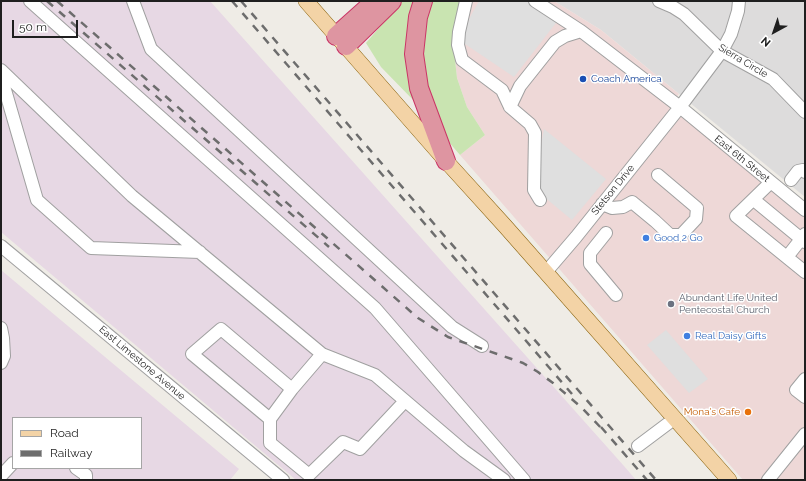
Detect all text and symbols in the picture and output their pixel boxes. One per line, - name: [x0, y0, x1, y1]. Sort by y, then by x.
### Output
- scale bar: [14, 12, 80, 38]
- north arrow: [754, 12, 794, 52]
- text: 50 m: [19, 20, 47, 34]
- text: N: [759, 34, 773, 49]
- street label: Sierra Circle: [716, 42, 770, 80]
- place label: Coach America: [591, 73, 662, 85]
- marker: Coach America: [578, 74, 588, 84]
- street label: East 6th Street: [712, 133, 772, 185]
- street label: Stetson Drive: [589, 162, 637, 218]
- place label: Good 2 Go: [654, 232, 703, 244]
- marker: Good 2 Go: [641, 233, 651, 243]
- place label: Abundant Life United Pentecostal Church: [679, 292, 777, 316]
- marker: Abundant Life United Pentecostal Church: [666, 299, 676, 309]
- street label: East Limestone Avenue: [97, 323, 187, 403]
- place label: Real Daisy Gifts: [695, 330, 766, 342]
- marker: Real Daisy Gifts: [682, 331, 692, 341]
- place label: Mona's Cafe: [684, 406, 740, 418]
- marker: Mona's Cafe: [743, 407, 753, 417]
- legend: [12, 417, 142, 469]
- text: Road: [50, 426, 79, 440]
- text: Railway: [50, 446, 92, 460]

